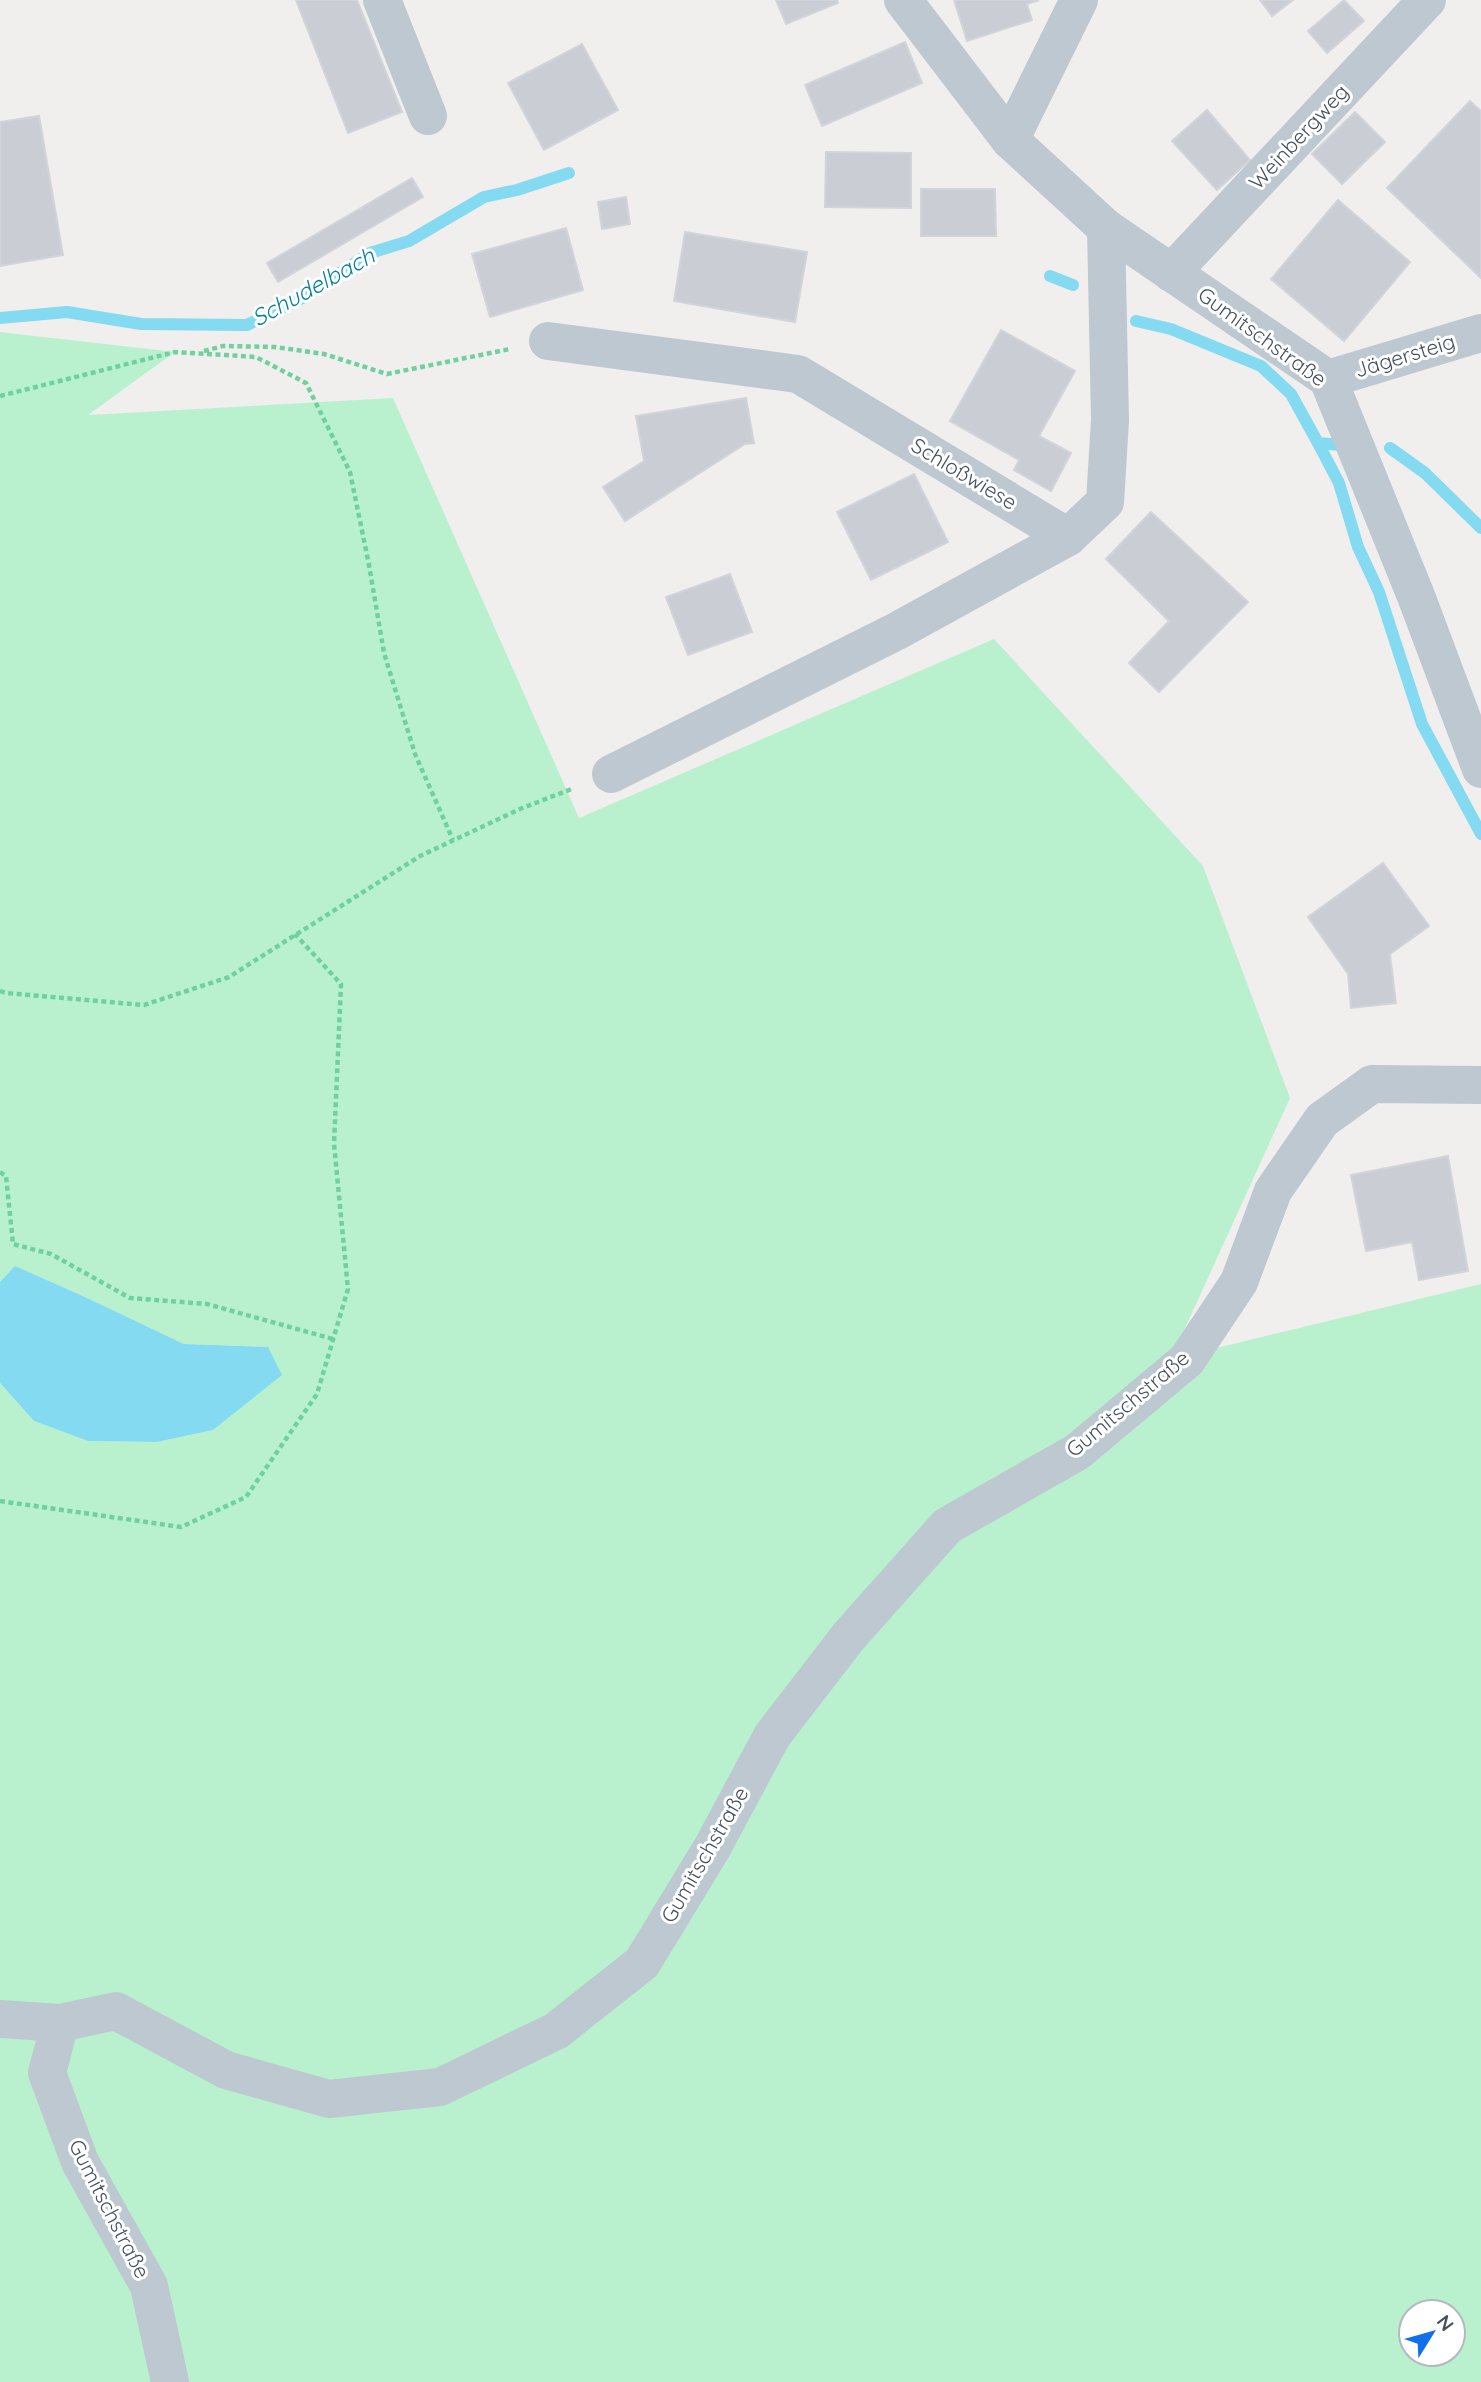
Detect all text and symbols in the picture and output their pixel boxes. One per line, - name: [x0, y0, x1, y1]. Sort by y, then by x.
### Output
- street label: Weinbergweg: [1243, 78, 1354, 194]
- water label: Schudelbach: [246, 240, 380, 332]
- street label: Gumitschstraße: [1193, 281, 1332, 392]
- street label: Jägersteig: [1351, 327, 1458, 383]
- street label: Schloßwiese: [907, 431, 1022, 515]
- street label: Gumitschstraße: [1061, 1344, 1194, 1462]
- street label: Gumitschstraße: [655, 1782, 754, 1927]
- street label: Gumitschstraße: [64, 2135, 156, 2282]
- north arrow: [1397, 2298, 1467, 2368]
- text: N: [1432, 2310, 1459, 2336]

